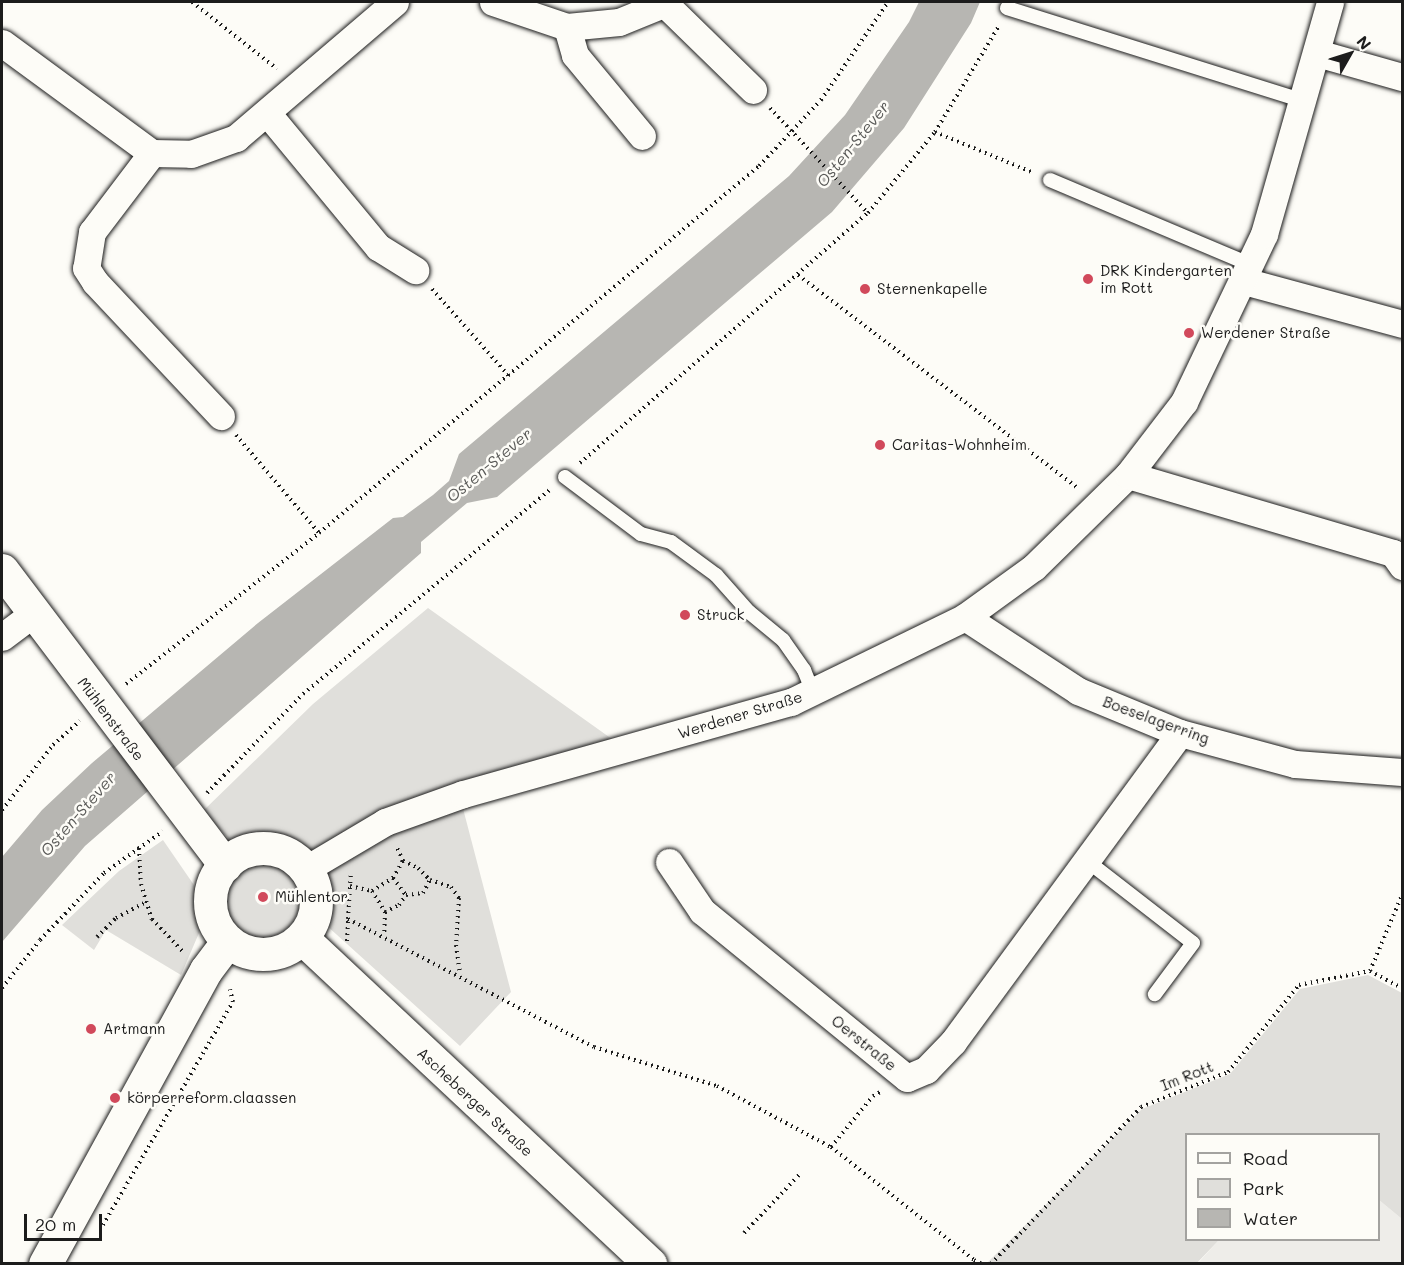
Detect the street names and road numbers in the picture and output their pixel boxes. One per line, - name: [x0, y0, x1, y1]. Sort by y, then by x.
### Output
- street label: Mühlenstraße: [74, 674, 148, 764]
- street label: Werdener Straße: [675, 687, 805, 743]
- street label: Boeselagerring: [1100, 692, 1212, 748]
- street label: Oerstraße: [828, 1011, 900, 1075]
- street label: Ascheberger Straße: [413, 1044, 537, 1160]
- street label: Im Rott: [1158, 1057, 1216, 1095]

